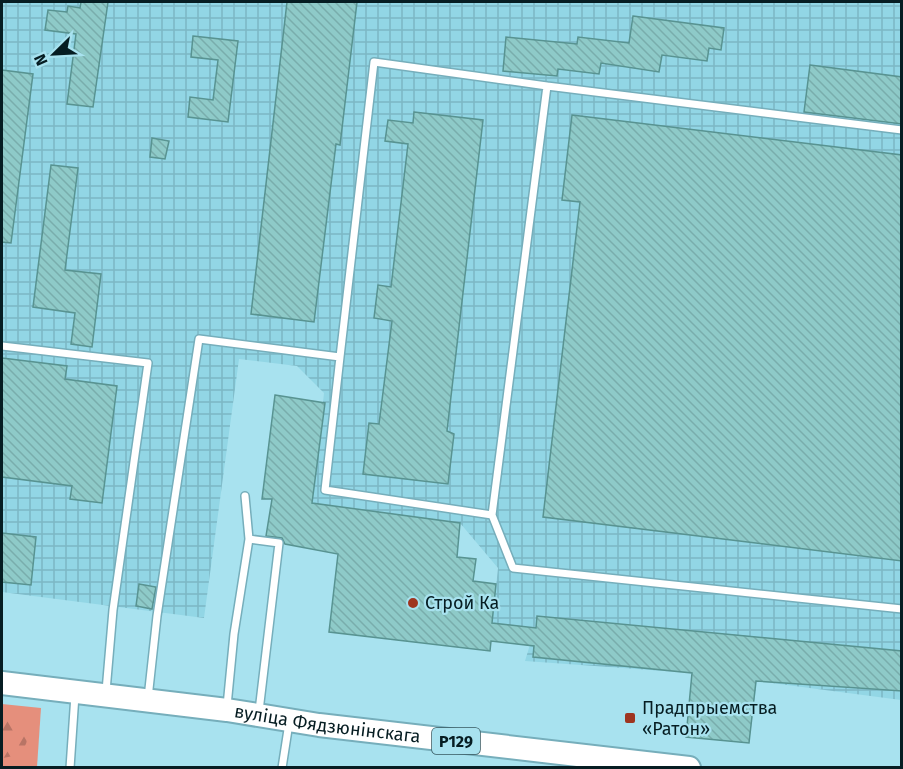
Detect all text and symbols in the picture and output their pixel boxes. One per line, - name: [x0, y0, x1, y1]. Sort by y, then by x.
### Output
- north arrow: [24, 24, 84, 84]
- text: N: [30, 51, 52, 69]
- place label: Строй Ка: [425, 592, 499, 614]
- marker: Строй Ка: [406, 596, 420, 610]
- place label: Прадпрыемства «Ратон»: [642, 697, 777, 740]
- street label: вуліца Фядзюнінскага: [233, 700, 422, 748]
- marker: Прадпрыемства «Ратон»: [623, 711, 637, 725]
- road number: Р129: [432, 728, 480, 754]

